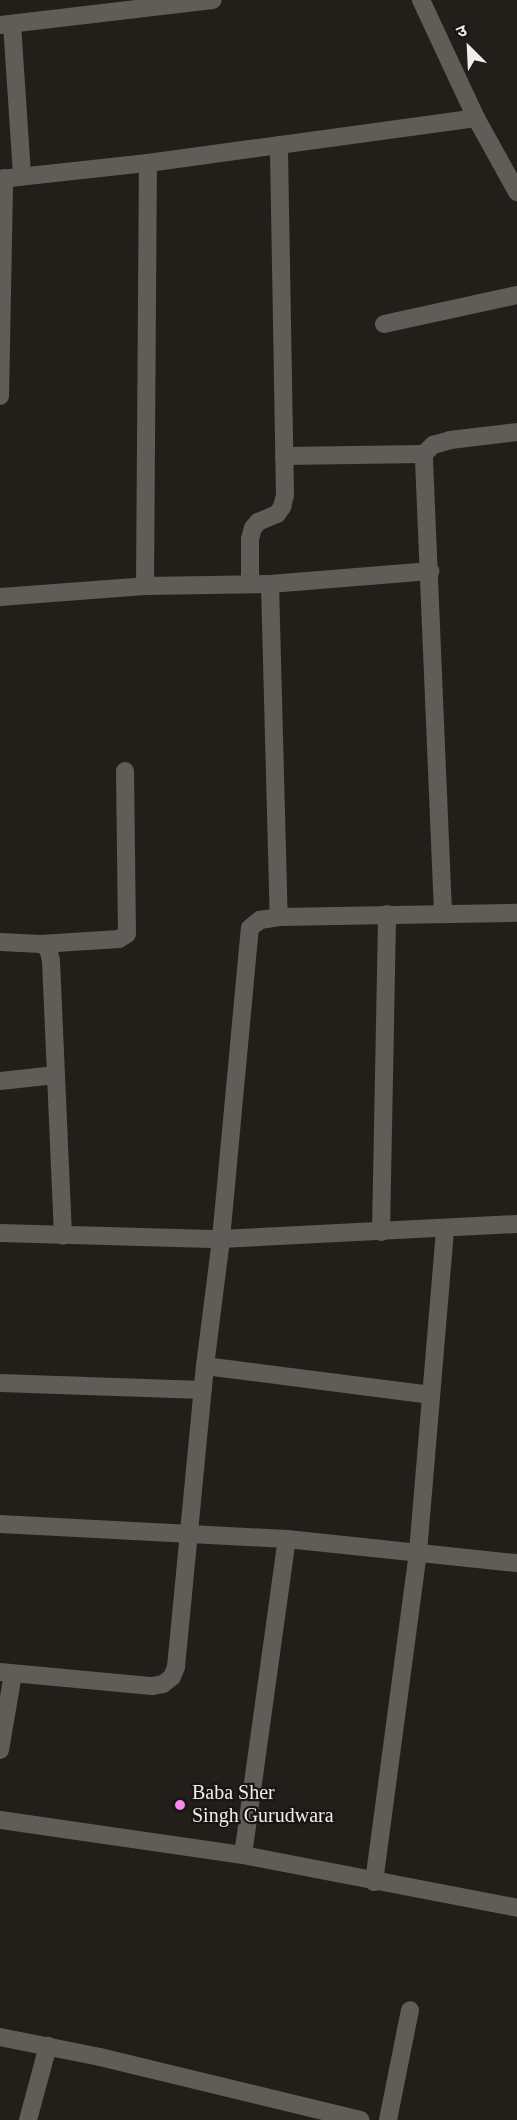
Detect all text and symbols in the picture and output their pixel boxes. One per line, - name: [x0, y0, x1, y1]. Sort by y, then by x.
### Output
- north arrow: [439, 18, 499, 78]
- text: उ: [454, 21, 469, 41]
- place label: Baba Sher Singh Gurudwara: [192, 1781, 334, 1828]
- marker: Baba Sher Singh Gurudwara: [173, 1798, 187, 1812]

